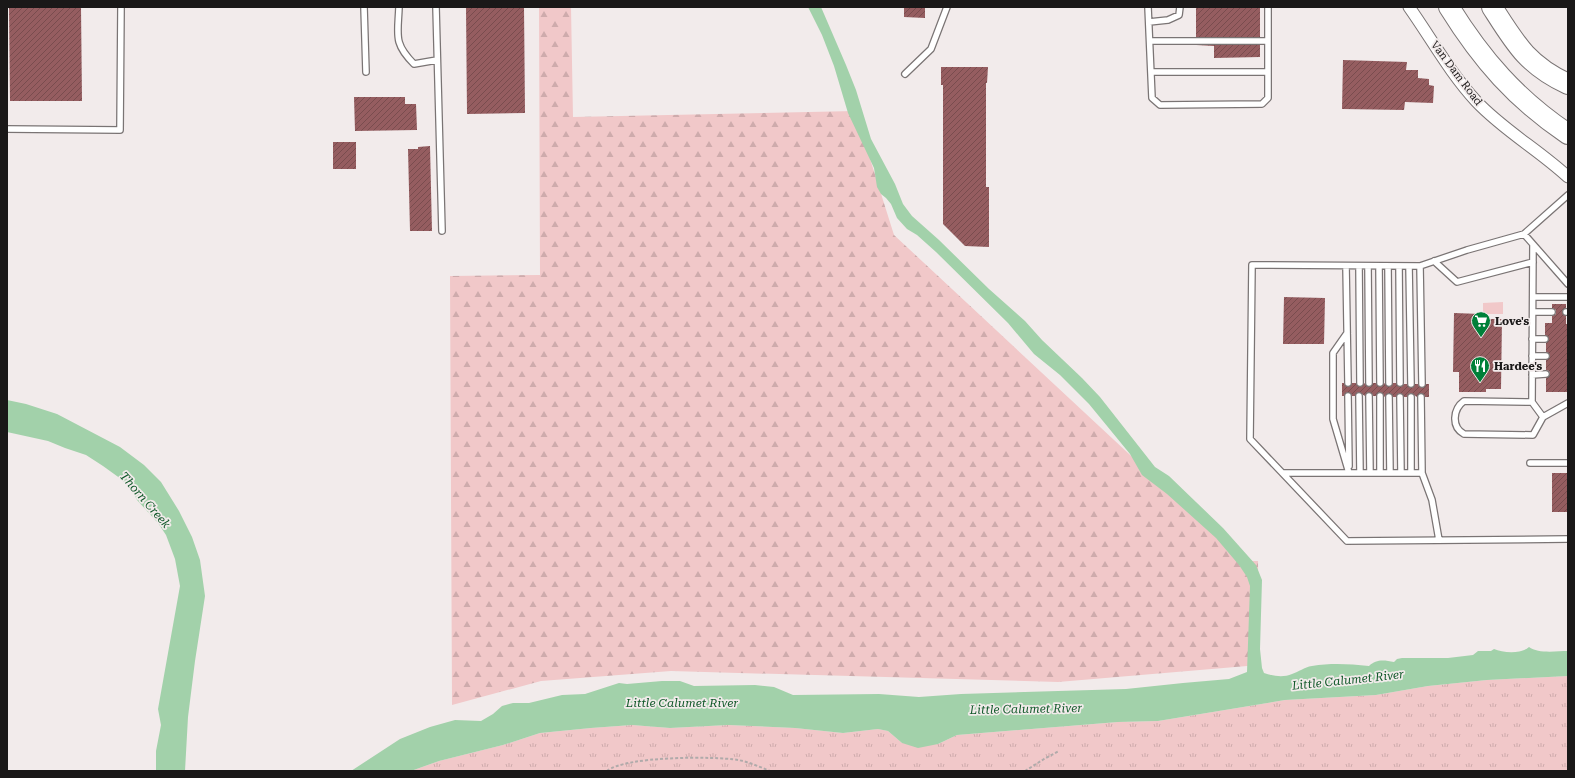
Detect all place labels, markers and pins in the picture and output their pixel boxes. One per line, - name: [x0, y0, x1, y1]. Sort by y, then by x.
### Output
- supermarket icon: Love's: [1470, 310, 1492, 338]
- place label: Love's: [1495, 315, 1529, 328]
- restaurant icon: Hardee's: [1469, 355, 1491, 383]
- place label: Hardee's: [1494, 360, 1542, 373]

